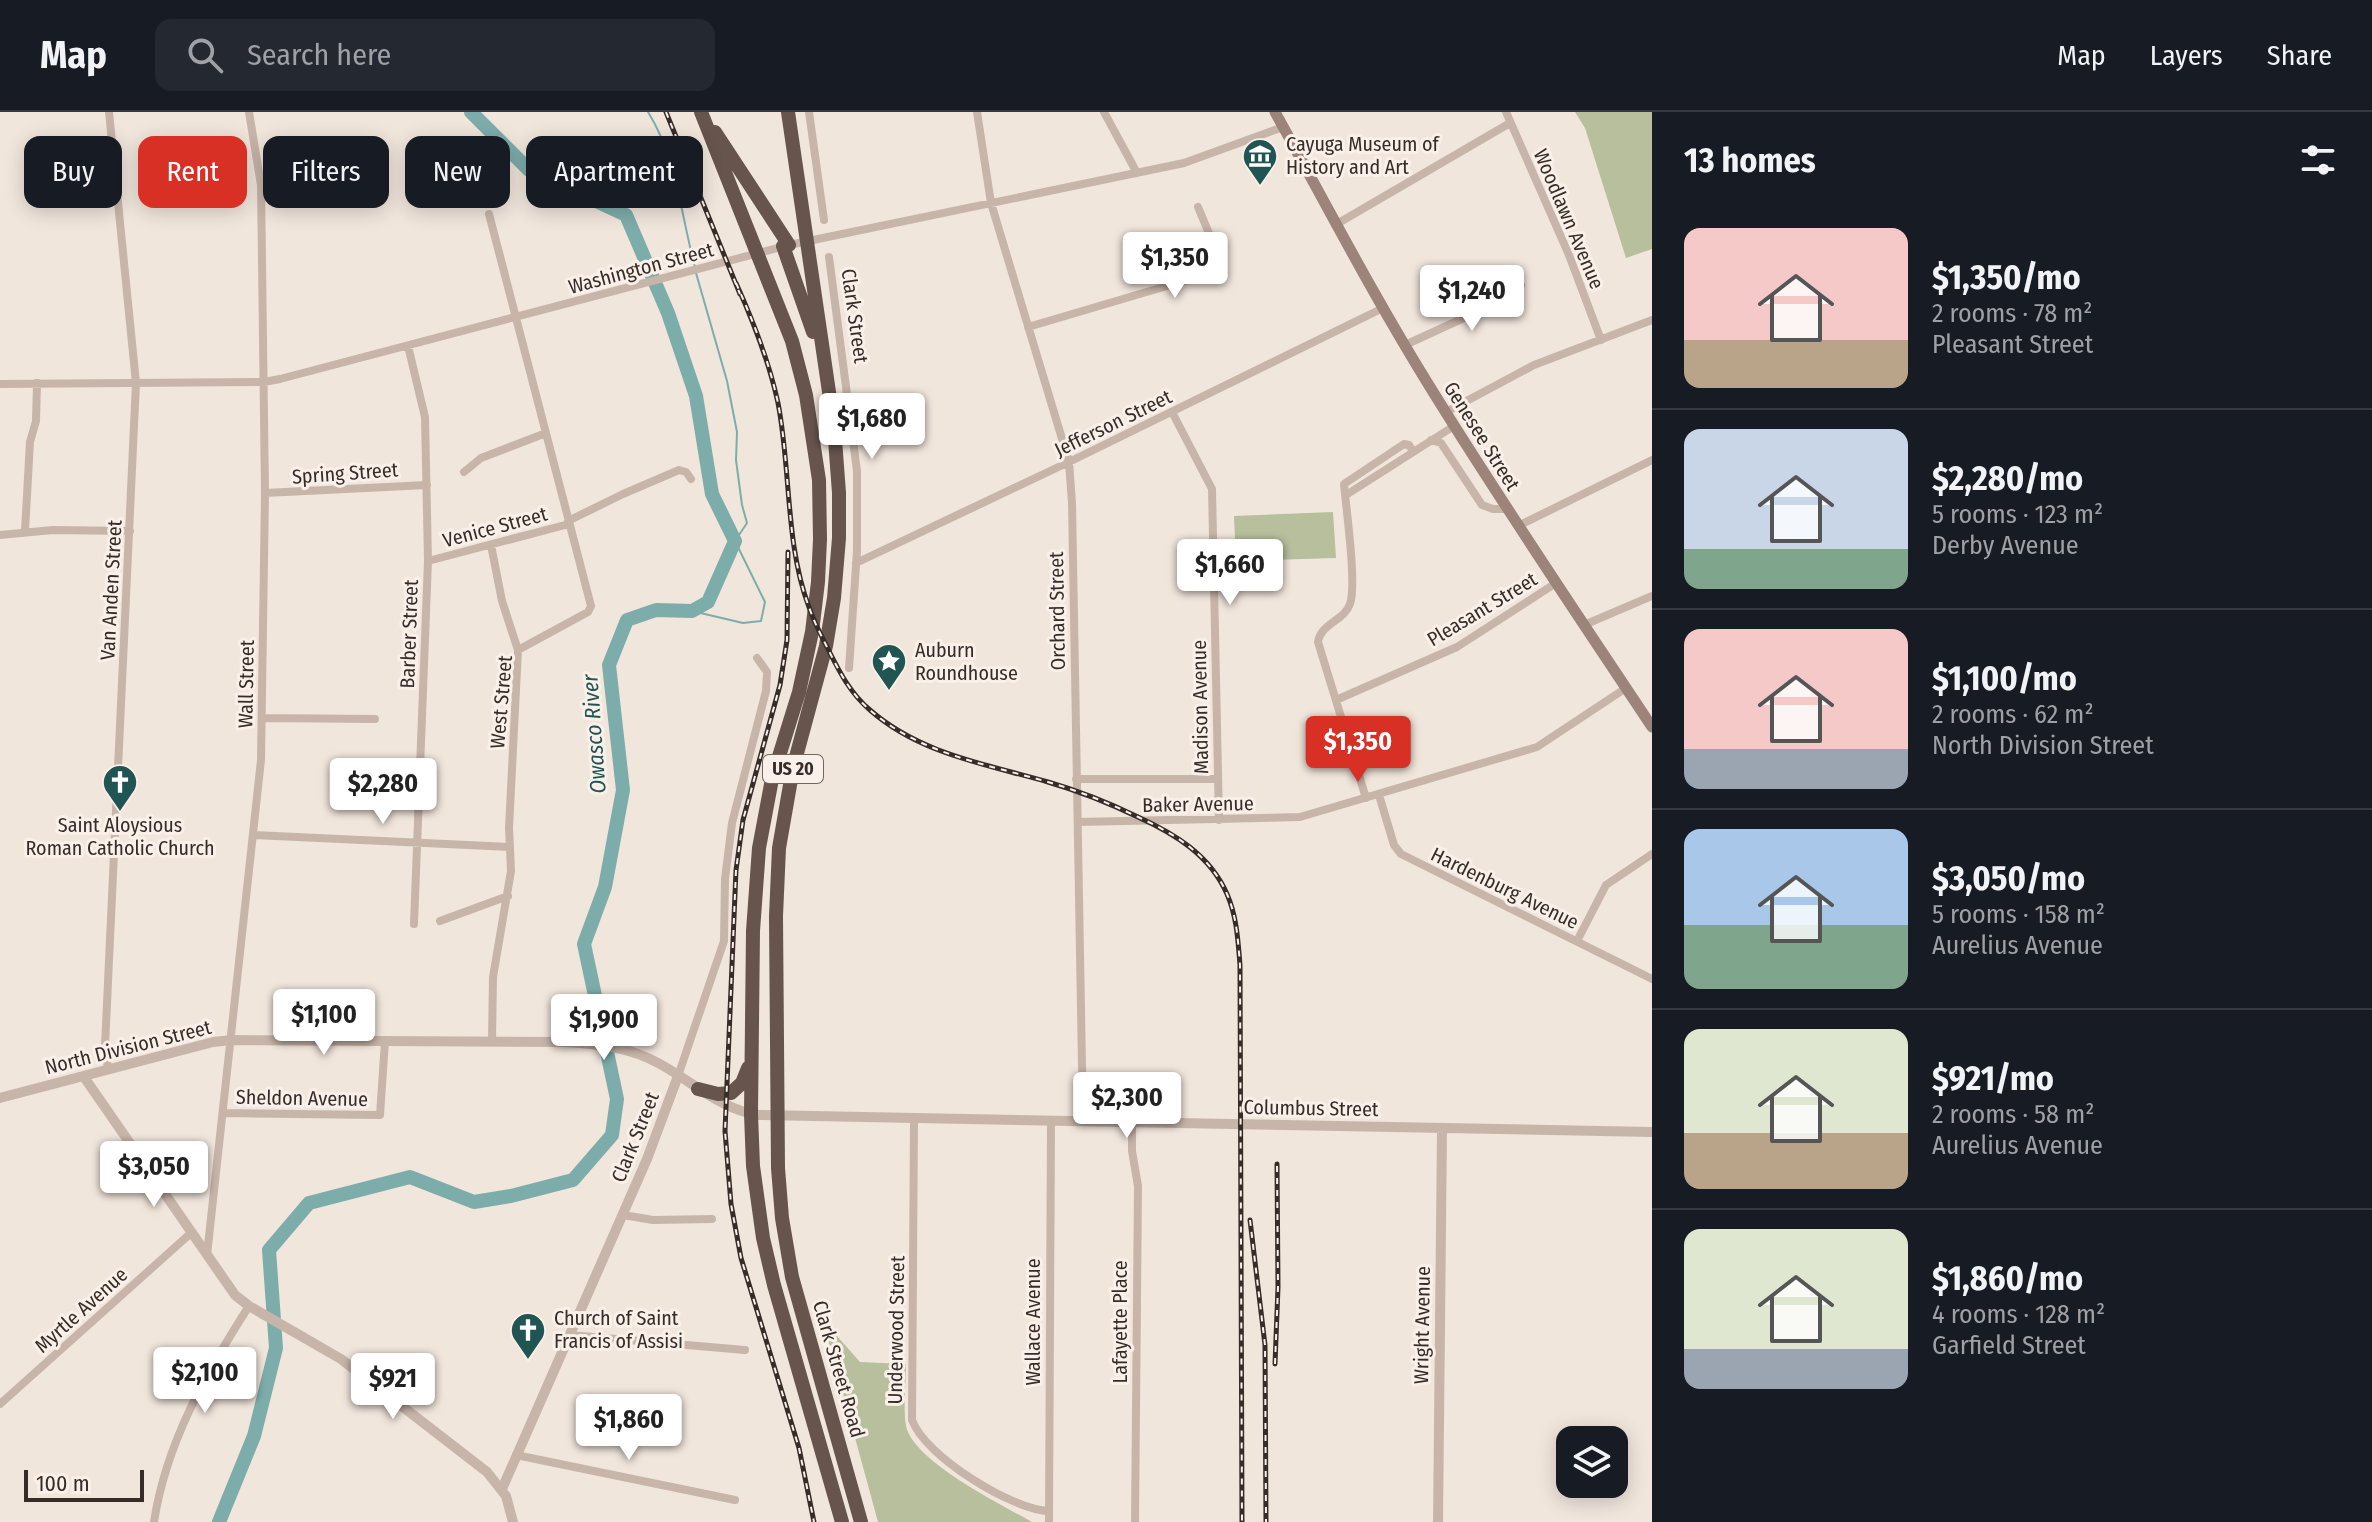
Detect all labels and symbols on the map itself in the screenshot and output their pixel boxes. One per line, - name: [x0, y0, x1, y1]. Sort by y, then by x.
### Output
- place label: Cayuga Museum of History and Art: [1286, 132, 1441, 179]
- museum icon: Cayuga Museum of History and Art: [1241, 137, 1279, 187]
- street label: Woodlawn Avenue: [1529, 145, 1609, 293]
- pin: $1,350: [1110, 232, 1240, 300]
- street label: Washington Street: [566, 237, 717, 299]
- pin: $1,240: [1407, 265, 1537, 333]
- street label: Clark Street: [836, 267, 874, 365]
- street label: Genesee Street: [1439, 377, 1525, 495]
- street label: Jefferson Street: [1050, 384, 1176, 462]
- pin: $1,680: [807, 393, 937, 461]
- street label: Spring Street: [291, 457, 399, 489]
- street label: Venice Street: [440, 501, 550, 552]
- street label: Van Anden Street: [95, 519, 127, 661]
- pin: $1,660: [1165, 539, 1295, 607]
- street label: Orchard Street: [1044, 551, 1070, 671]
- street label: Pleasant Street: [1423, 567, 1542, 651]
- street label: Barber Street: [395, 579, 423, 689]
- place label: Auburn Roundhouse: [915, 638, 1018, 685]
- street label: Wall Street: [233, 639, 259, 728]
- street label: Madison Avenue: [1187, 640, 1213, 774]
- place icon: Auburn Roundhouse: [870, 642, 908, 692]
- street label: West Street: [485, 654, 517, 750]
- water label: Owasco River: [576, 672, 612, 795]
- pin: $1,350: [1293, 716, 1423, 784]
- road number: US 20: [763, 755, 823, 783]
- pin: $2,280: [318, 758, 448, 826]
- church icon: Saint Aloysious Roman Catholic Church: [101, 763, 139, 813]
- street label: Baker Avenue: [1142, 791, 1254, 817]
- place label: Saint Aloysious Roman Catholic Church: [26, 813, 214, 860]
- street label: Hardenburg Avenue: [1427, 842, 1583, 934]
- pin: $1,100: [259, 989, 389, 1057]
- pin: $1,900: [539, 994, 669, 1062]
- street label: North Division Street: [42, 1015, 214, 1079]
- pin: $2,300: [1062, 1072, 1192, 1140]
- street label: Sheldon Avenue: [236, 1085, 368, 1111]
- street label: Clark Street: [606, 1088, 664, 1186]
- street label: Columbus Street: [1243, 1095, 1379, 1121]
- pin: $3,050: [89, 1141, 219, 1209]
- street label: Underwood Street: [883, 1255, 909, 1405]
- street label: Wallace Avenue: [1021, 1258, 1045, 1386]
- street label: Lafayette Place: [1108, 1260, 1132, 1384]
- street label: Myrtle Avenue: [30, 1262, 132, 1358]
- street label: Wright Avenue: [1409, 1266, 1435, 1384]
- street label: Clark Street Road: [808, 1298, 870, 1440]
- place label: Church of Saint Francis of Assisi: [554, 1306, 683, 1353]
- church icon: Church of Saint Francis of Assisi: [509, 1311, 547, 1361]
- pin: $2,100: [140, 1347, 270, 1415]
- pin: $921: [346, 1353, 440, 1421]
- pin: $1,860: [564, 1394, 694, 1462]
- scale bar: [24, 1466, 144, 1502]

